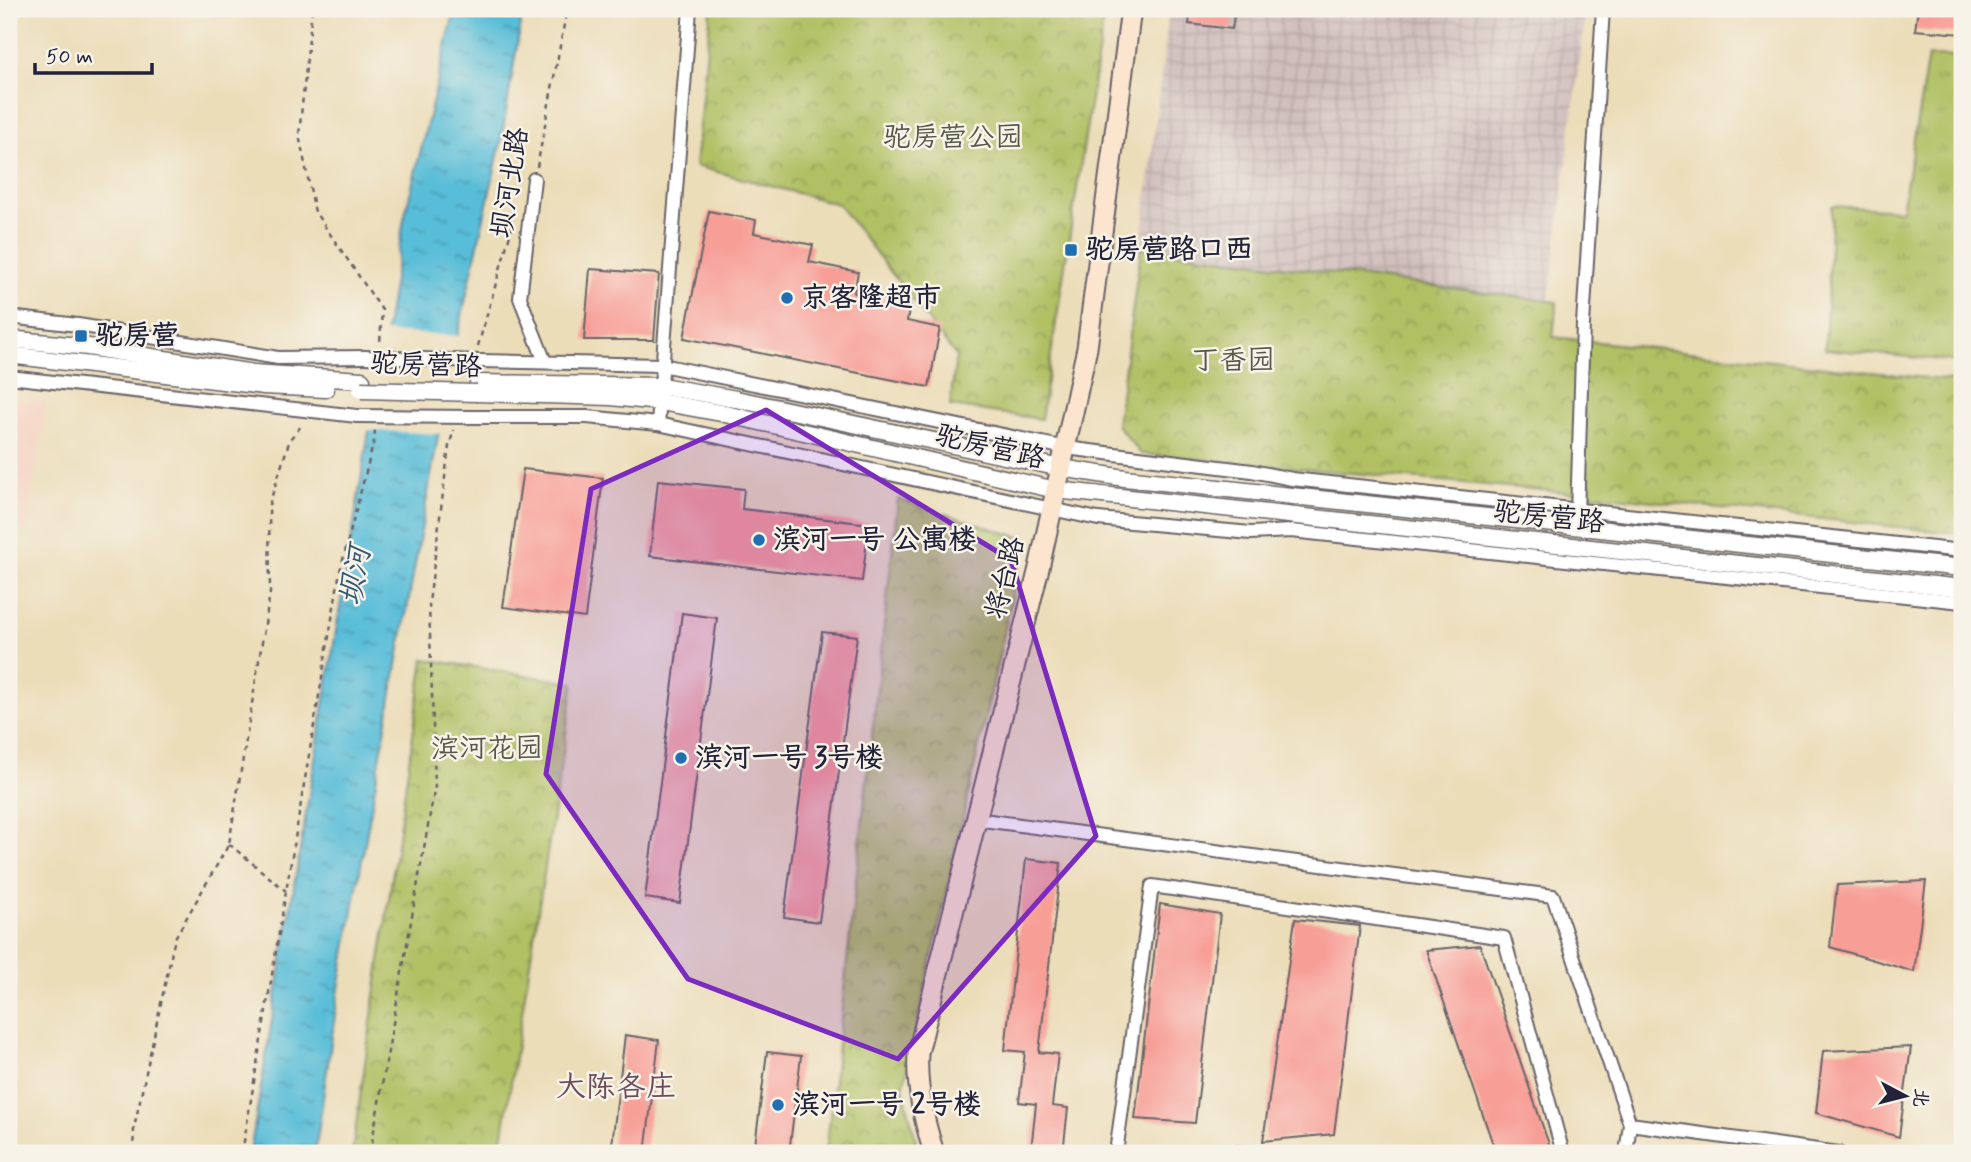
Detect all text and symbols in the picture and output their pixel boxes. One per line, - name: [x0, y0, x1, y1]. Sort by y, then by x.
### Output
- scale bar: [35, 32, 152, 76]
- text: 50 m: [46, 43, 93, 71]
- park label: 驼房营公园: [883, 120, 1023, 157]
- street label: 坝河北路: [484, 125, 538, 241]
- place label: 驼房营路口西: [1085, 232, 1253, 269]
- marker: 驼房营路口西: [1063, 242, 1079, 258]
- place label: 京客隆超市: [801, 280, 941, 317]
- marker: 京客隆超市: [779, 290, 795, 306]
- place label: 驼房营: [95, 318, 179, 355]
- marker: 驼房营: [73, 328, 89, 344]
- park label: 丁香园: [1191, 343, 1275, 380]
- street label: 驼房营路: [369, 346, 483, 386]
- street label: 驼房营路: [931, 417, 1049, 479]
- street label: 驼房营路: [1491, 494, 1607, 542]
- place label: 滨河一号 公寓楼: [773, 522, 977, 559]
- marker: 滨河一号 公寓楼: [751, 532, 767, 548]
- street label: 将台路: [978, 533, 1034, 623]
- water label: 坝河: [332, 538, 381, 609]
- park label: 滨河花园: [431, 731, 543, 768]
- place label: 滨河一号 3号楼: [695, 740, 883, 777]
- marker: 滨河一号 3号楼: [673, 750, 689, 766]
- north arrow: [1870, 1060, 1940, 1130]
- district label: 大陈各庄: [556, 1068, 676, 1107]
- place label: 滨河一号 2号楼: [792, 1087, 981, 1124]
- text: 北: [1907, 1087, 1934, 1109]
- marker: 滨河一号 2号楼: [770, 1097, 786, 1113]

